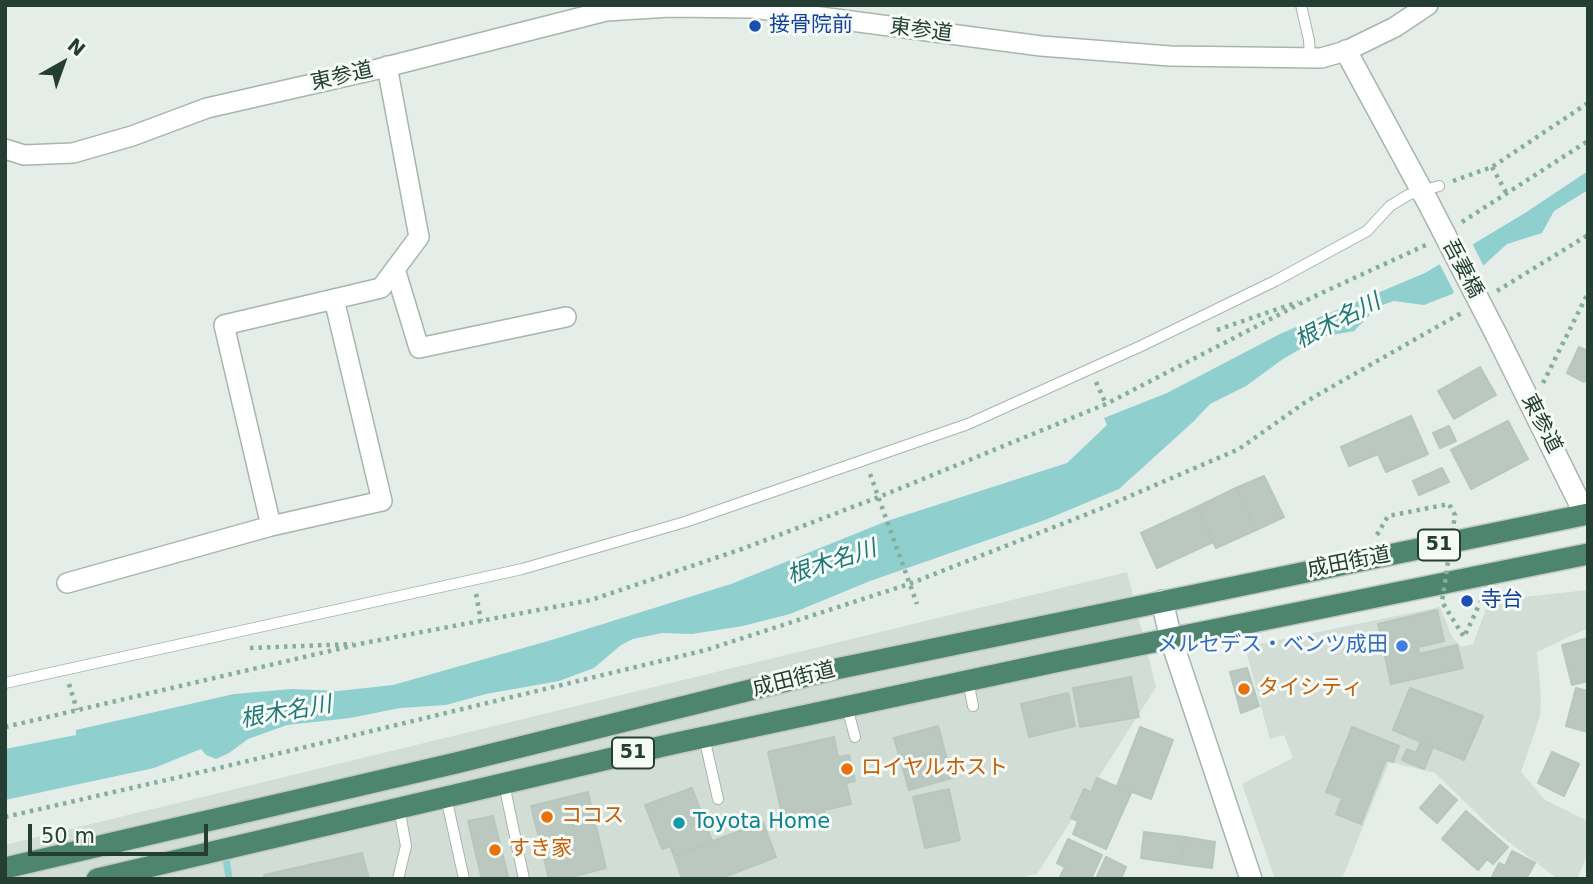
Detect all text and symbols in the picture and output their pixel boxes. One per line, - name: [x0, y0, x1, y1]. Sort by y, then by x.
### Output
- place label: 接骨院前: [769, 13, 853, 39]
- street label: 東参道: [888, 15, 954, 47]
- marker: 接骨院前: [747, 18, 763, 34]
- north arrow: [28, 28, 98, 98]
- text: N: [63, 33, 90, 60]
- street label: 東参道: [308, 58, 376, 96]
- street label: 吾妻橋: [1436, 235, 1488, 303]
- water label: 根木名川: [1291, 289, 1385, 355]
- street label: 東参道: [1515, 390, 1567, 458]
- road number: 51: [1418, 530, 1460, 560]
- water label: 根木名川: [784, 536, 880, 590]
- street label: 成田街道: [1305, 543, 1393, 583]
- place label: 寺台: [1481, 588, 1523, 614]
- marker: 寺台: [1459, 593, 1475, 609]
- place label: メルセデス・ベンツ成田: [1157, 633, 1388, 659]
- marker: メルセデス・ベンツ成田: [1394, 638, 1410, 654]
- street label: 成田街道: [750, 658, 838, 702]
- place label: タイシティ: [1258, 676, 1363, 702]
- marker: タイシティ: [1236, 681, 1252, 697]
- water label: 根木名川: [238, 691, 334, 735]
- road number: 51: [612, 738, 654, 768]
- place label: ロイヤルホスト: [861, 756, 1008, 782]
- marker: ロイヤルホスト: [839, 761, 855, 777]
- place label: ココス: [561, 804, 624, 830]
- marker: ココス: [539, 809, 555, 825]
- scale bar: [32, 810, 212, 854]
- place label: Toyota Home: [693, 810, 830, 836]
- marker: Toyota Home: [671, 815, 687, 831]
- text: 50 m: [41, 824, 95, 848]
- place label: すき家: [509, 837, 572, 863]
- marker: すき家: [487, 842, 503, 858]

